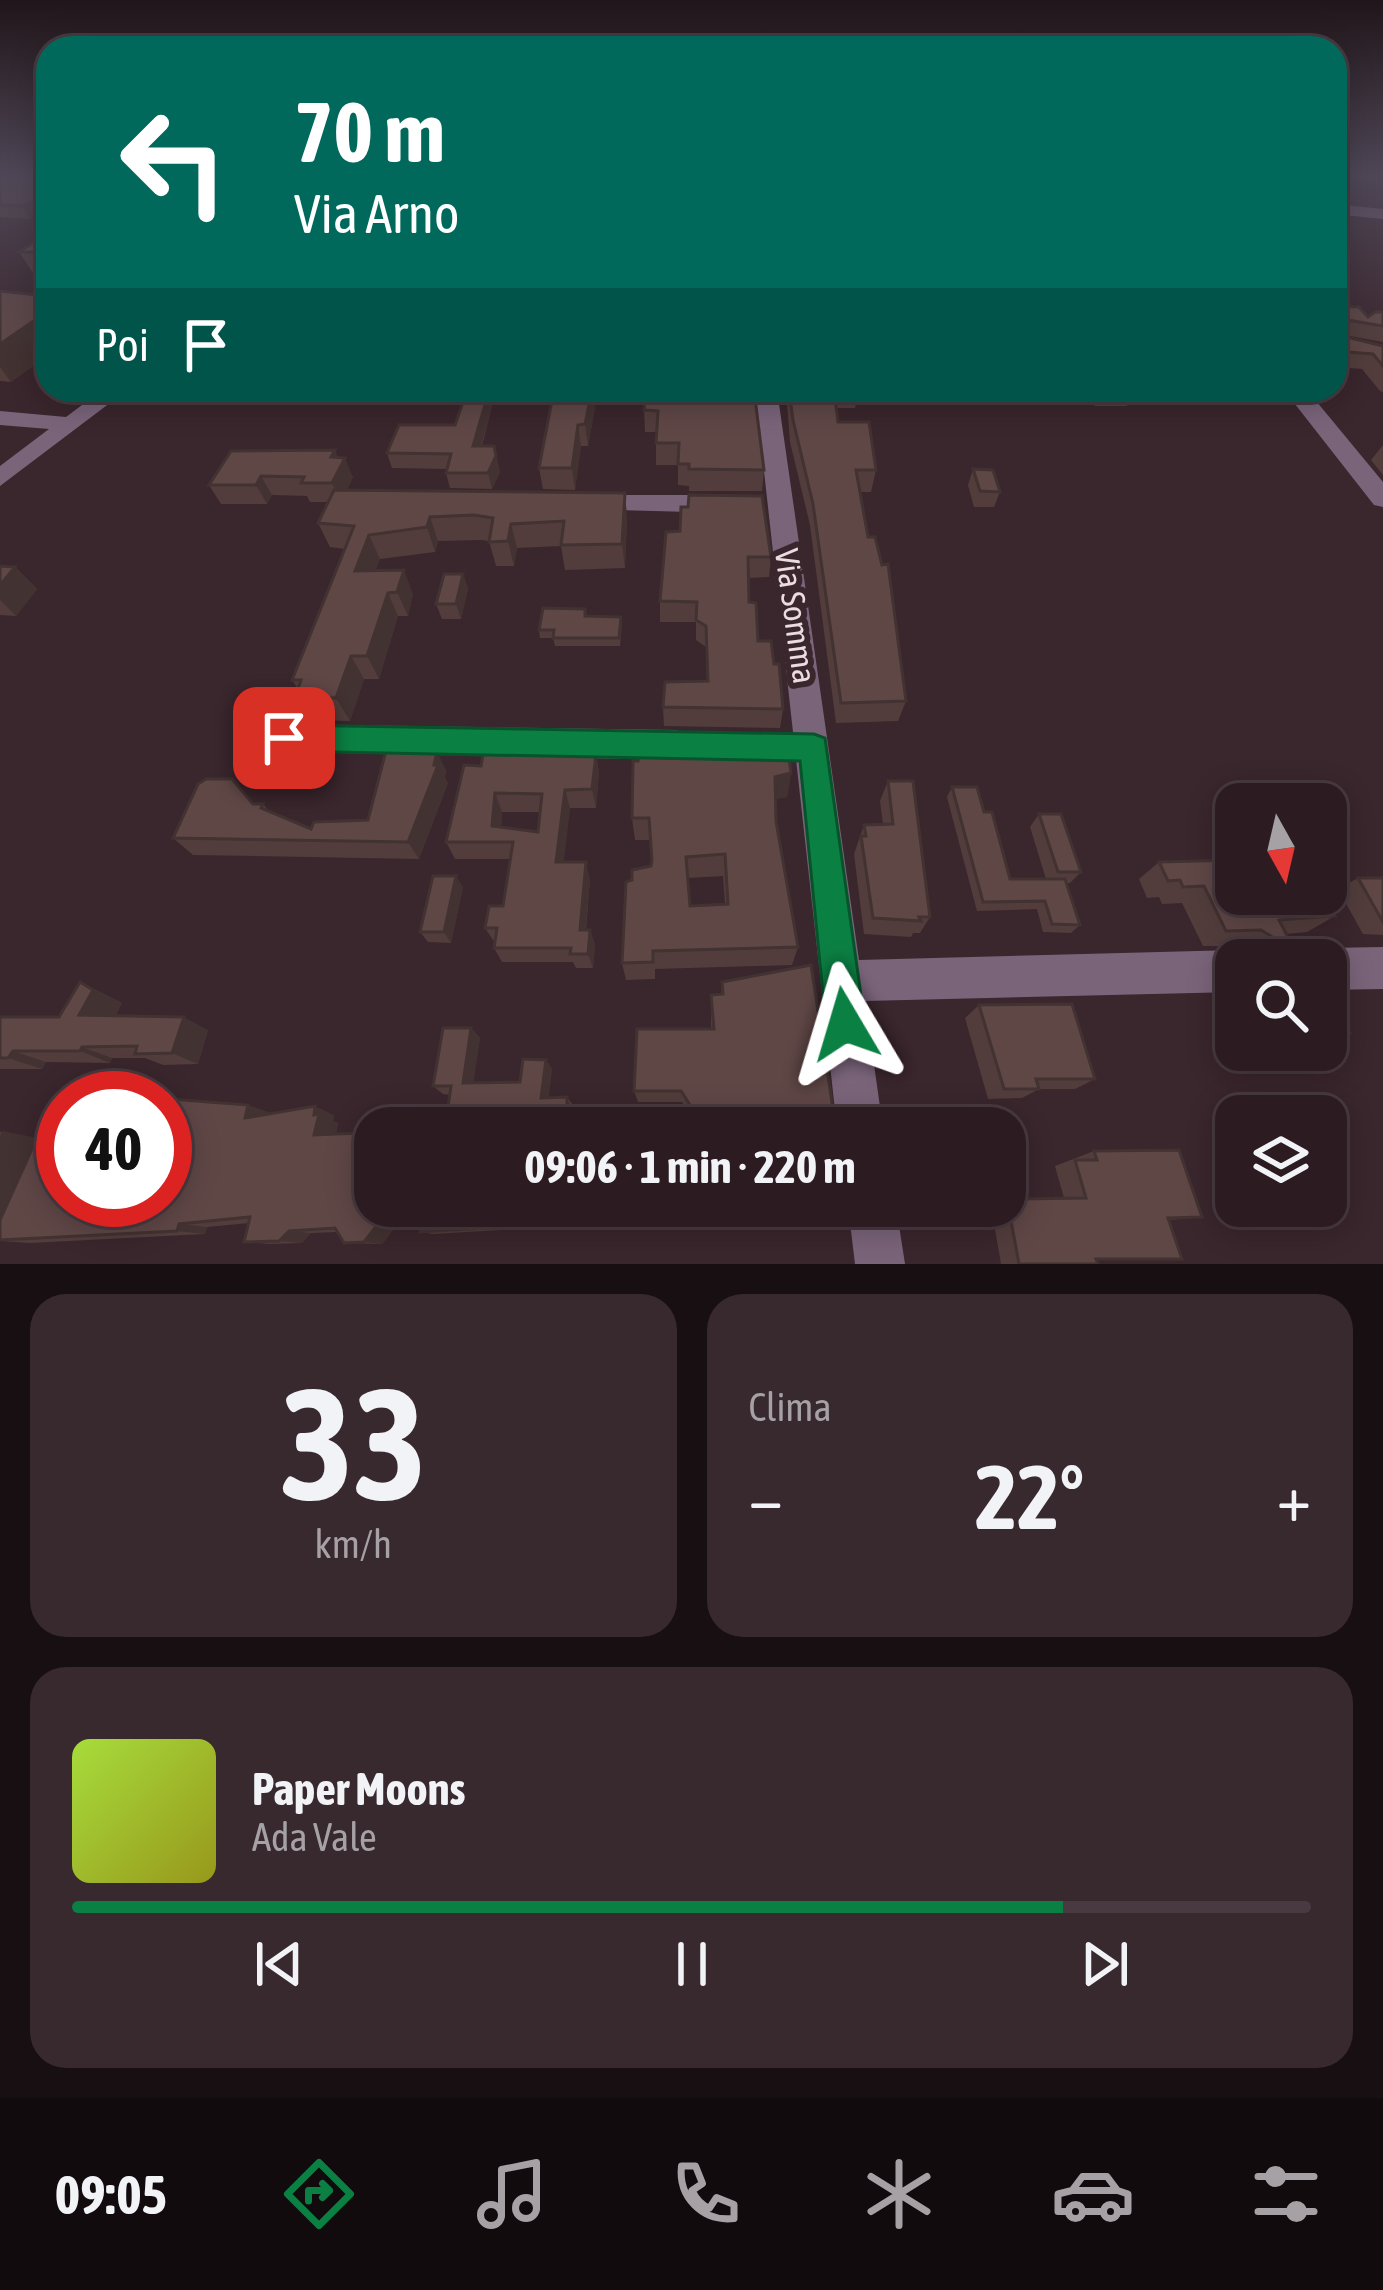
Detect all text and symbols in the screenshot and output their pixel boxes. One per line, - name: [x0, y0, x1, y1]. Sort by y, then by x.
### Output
- icon: left: [96, 84, 252, 240]
- text: 70 m: [294, 84, 445, 180]
- text: Via Arno: [294, 183, 459, 244]
- icon: arrive: [173, 312, 239, 378]
- text: Poi: [96, 319, 149, 371]
- street label: Via Somma: [768, 546, 824, 686]
- pin: [233, 687, 335, 789]
- icon: arrive: [251, 705, 317, 771]
- north arrow: [1215, 783, 1347, 915]
- map controls: [1215, 783, 1347, 1227]
- button: search: [1215, 939, 1347, 1071]
- position arrow: [782, 961, 908, 1087]
- speed limit sign: 40: [36, 1071, 192, 1227]
- button: layers: [1215, 1095, 1347, 1227]
- text: 09:06 · 1 min · 220 m: [524, 1141, 856, 1193]
- text: 33: [280, 1354, 427, 1533]
- text: Clima: [749, 1385, 832, 1429]
- text: 22°: [975, 1445, 1084, 1548]
- text: −: [749, 1459, 783, 1535]
- text: +: [1277, 1459, 1311, 1535]
- text: km/h: [315, 1522, 392, 1566]
- text: Paper Moons: [252, 1763, 465, 1815]
- text: Ada Vale: [252, 1815, 377, 1859]
- icon: previous: [246, 1931, 312, 1997]
- icon: pause: [659, 1931, 725, 1997]
- icon: next: [1072, 1931, 1138, 1997]
- icon: directions: [277, 2152, 361, 2236]
- icon: music: [470, 2152, 554, 2236]
- icon: phone: [664, 2152, 748, 2236]
- icon: climate: [857, 2152, 941, 2236]
- icon: car: [1051, 2152, 1135, 2236]
- icon: filters: [1244, 2152, 1328, 2236]
- text: 09:05: [55, 2164, 167, 2225]

